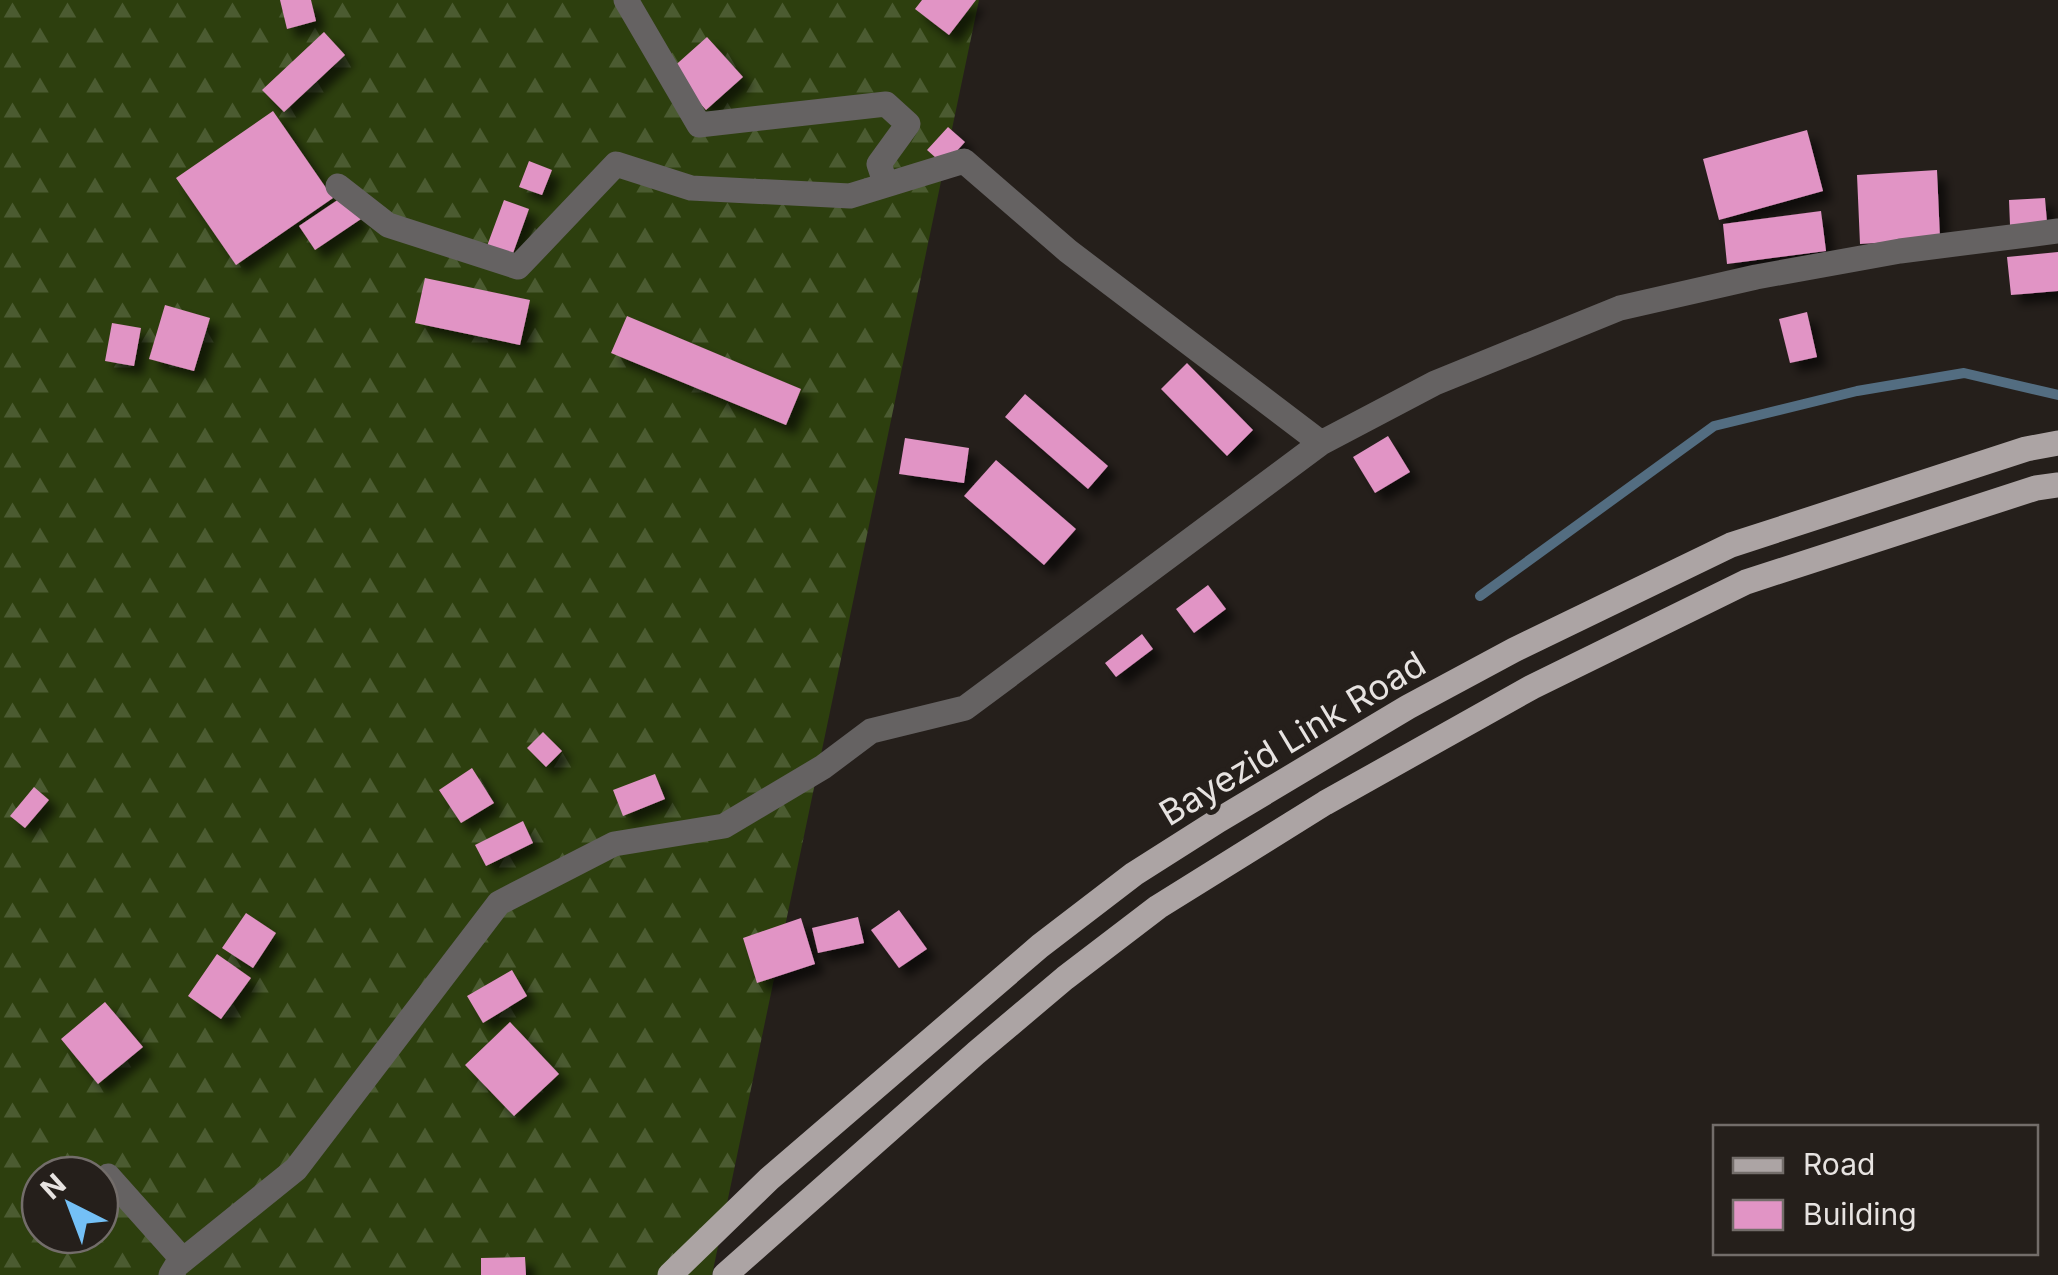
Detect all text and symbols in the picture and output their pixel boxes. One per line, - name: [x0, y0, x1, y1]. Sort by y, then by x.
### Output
- street label: Bayezid Link Road: [1152, 642, 1432, 834]
- legend: [1713, 1125, 2038, 1255]
- text: Road: [1803, 1146, 1875, 1182]
- north arrow: [20, 1155, 120, 1255]
- text: N: [34, 1167, 73, 1206]
- text: Building: [1803, 1196, 1917, 1232]

